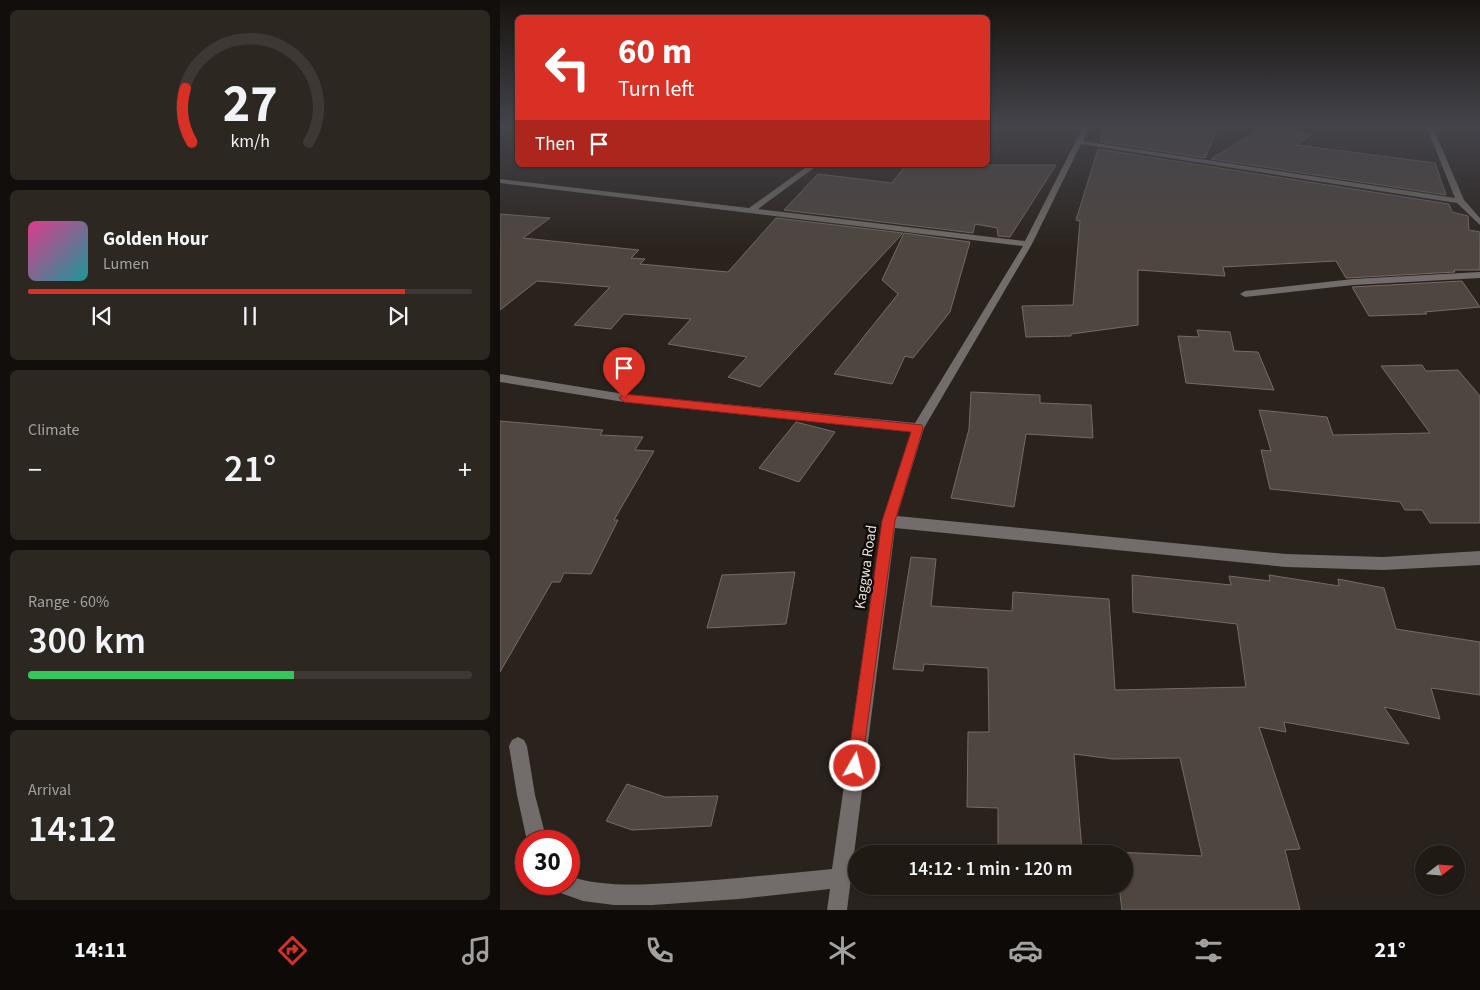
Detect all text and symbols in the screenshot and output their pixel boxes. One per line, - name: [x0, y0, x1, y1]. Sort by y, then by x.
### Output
- text: 60 m: [618, 27, 692, 77]
- icon: left: [535, 35, 600, 100]
- text: 27: [223, 68, 277, 142]
- text: Turn left: [618, 73, 694, 105]
- text: km/h: [230, 129, 270, 154]
- icon: arrive: [585, 130, 613, 158]
- text: Then: [535, 131, 575, 158]
- text: Golden Hour: [103, 226, 208, 253]
- text: Lumen: [103, 253, 149, 275]
- icon: previous: [88, 302, 116, 330]
- icon: pause: [236, 302, 264, 330]
- icon: next: [384, 302, 412, 330]
- pin: [603, 347, 645, 398]
- icon: arrive: [610, 354, 638, 382]
- text: Climate: [28, 419, 79, 441]
- text: 21°: [224, 442, 276, 496]
- text: −: [28, 450, 42, 490]
- text: +: [458, 450, 472, 490]
- street label: Kaggwa Road: [850, 524, 882, 610]
- text: Range · 60%: [28, 591, 109, 613]
- text: 300 km: [28, 614, 146, 668]
- position arrow: [828, 739, 880, 791]
- text: Arrival: [28, 779, 71, 801]
- text: 14:12: [28, 802, 116, 856]
- speed limit sign: 30: [515, 830, 580, 895]
- north arrow: [1415, 845, 1465, 895]
- map controls: [1415, 845, 1465, 895]
- text: 14:12 · 1 min · 120 m: [908, 856, 1073, 883]
- icon: directions: [275, 933, 310, 968]
- icon: music: [459, 933, 494, 968]
- icon: phone: [642, 933, 677, 968]
- icon: climate: [825, 933, 860, 968]
- icon: car: [1008, 933, 1043, 968]
- icon: filters: [1191, 933, 1226, 968]
- text: 14:11: [74, 934, 127, 966]
- text: 21°: [1375, 934, 1406, 966]

